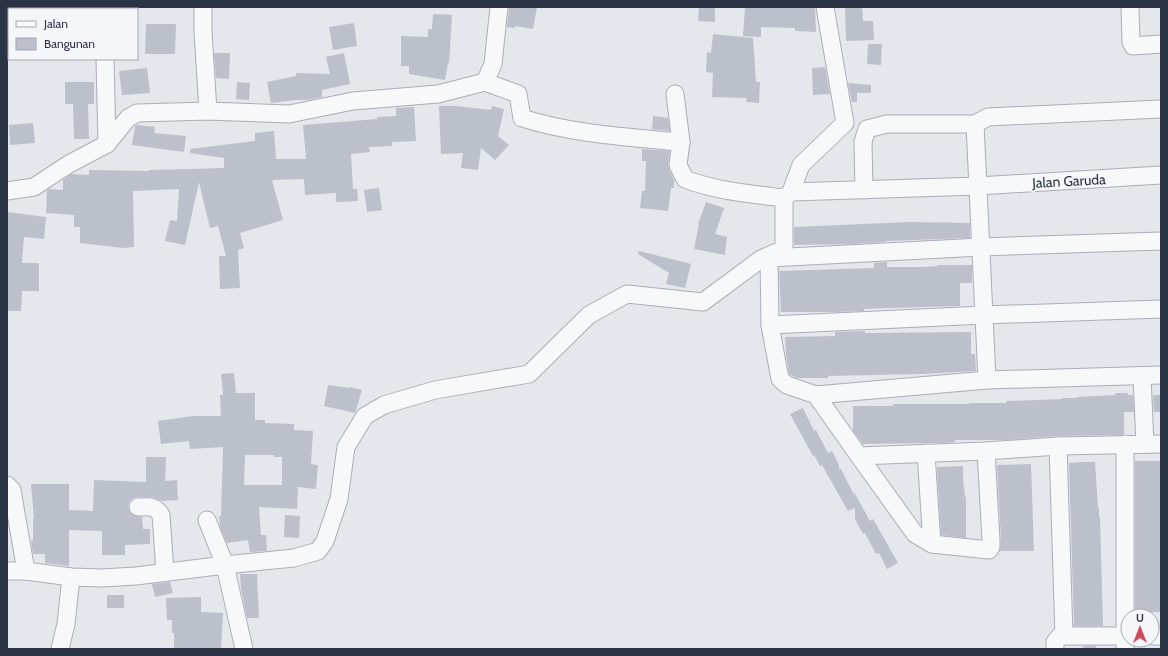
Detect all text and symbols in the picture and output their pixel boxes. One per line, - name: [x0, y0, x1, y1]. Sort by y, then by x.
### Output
- legend: [8, 8, 138, 60]
- text: Jalan: [43, 16, 68, 31]
- text: Bangunan: [44, 36, 95, 51]
- street label: Jalan Garuda: [1031, 170, 1106, 192]
- north arrow: [1120, 608, 1160, 648]
- text: U: [1136, 611, 1144, 625]

